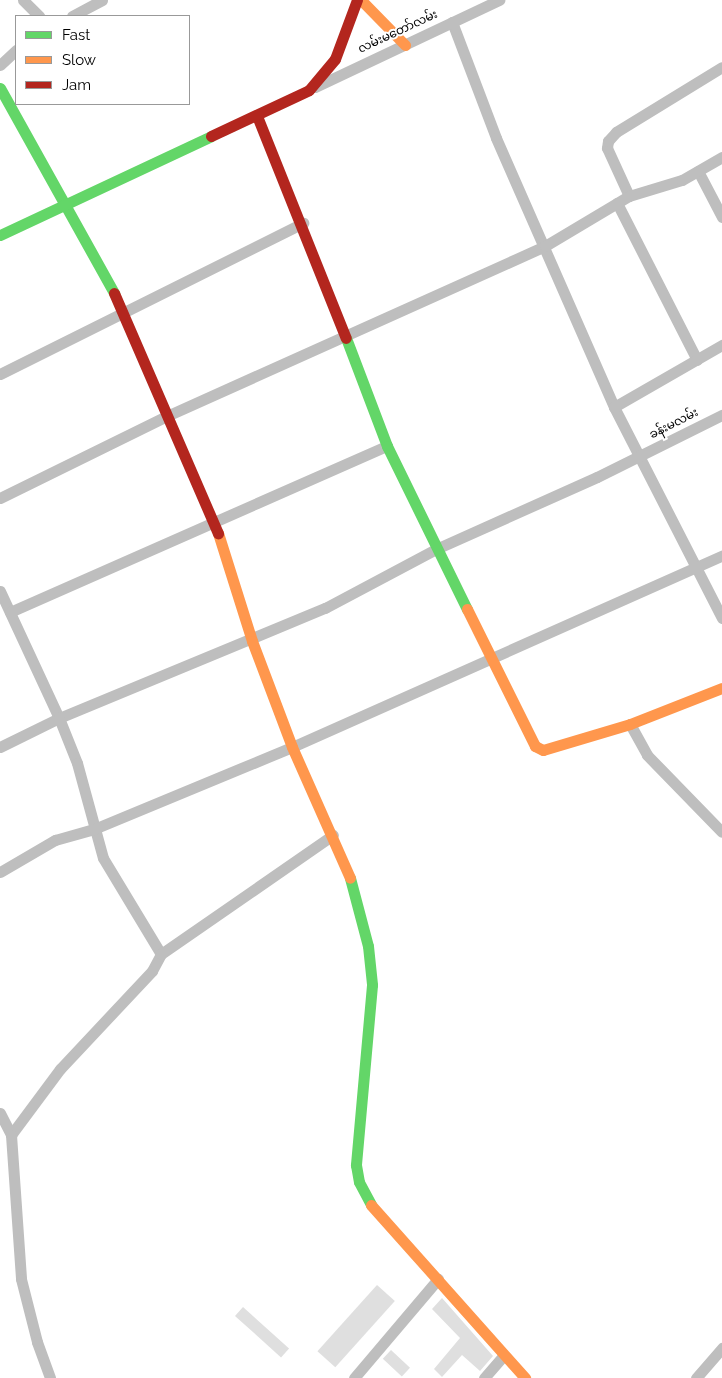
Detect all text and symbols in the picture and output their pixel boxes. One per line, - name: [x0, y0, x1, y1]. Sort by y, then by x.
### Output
- street label: လမ်းမတော်လမ်း: [356, 7, 440, 57]
- legend: [15, 15, 190, 105]
- text: Fast: [62, 26, 90, 44]
- text: Slow: [62, 51, 96, 69]
- text: Jam: [62, 76, 91, 94]
- street label: ခန်းမလမ်း: [647, 406, 701, 442]

